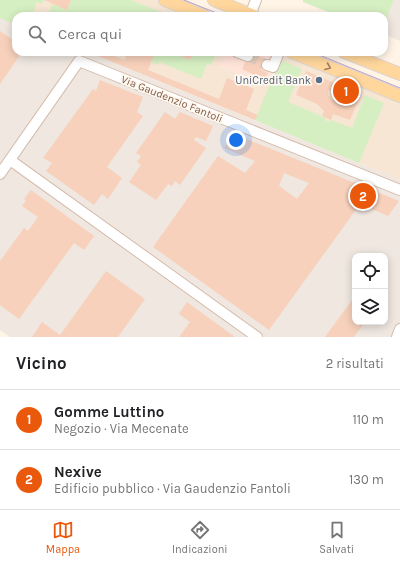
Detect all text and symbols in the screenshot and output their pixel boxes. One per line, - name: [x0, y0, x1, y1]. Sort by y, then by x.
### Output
- search box: [12, 12, 388, 56]
- icon: search: [26, 23, 48, 45]
- text: Cerca qui: [58, 25, 122, 43]
- one-way arrow: [325, 62, 332, 70]
- street label: Via Gaudenzio Fantoli: [119, 73, 225, 125]
- place label: UniCredit Bank: [235, 74, 311, 87]
- marker: UniCredit Bank: [314, 75, 324, 85]
- pin: 1: [333, 76, 359, 106]
- your location: [226, 130, 246, 150]
- pin: 2: [350, 181, 376, 211]
- map controls: [352, 253, 388, 325]
- button: locate: [352, 253, 388, 289]
- button: layers: [352, 289, 388, 325]
- text: Vicino: [16, 353, 67, 373]
- text: 2 risultati: [326, 356, 384, 371]
- text: Gomme Luttino: [54, 403, 164, 421]
- text: 1: [27, 412, 31, 427]
- text: 110 m: [352, 412, 384, 427]
- text: Negozio · Via Mecenate: [54, 421, 189, 436]
- text: Nexive: [54, 463, 102, 481]
- text: 2: [25, 472, 33, 487]
- text: 130 m: [349, 472, 384, 487]
- text: Edificio pubblico · Via Gaudenzio Fantoli: [54, 481, 291, 496]
- tab: Mappa: [46, 519, 80, 556]
- tab: Indicazioni: [172, 519, 228, 556]
- tab: Salvati: [319, 519, 354, 556]

